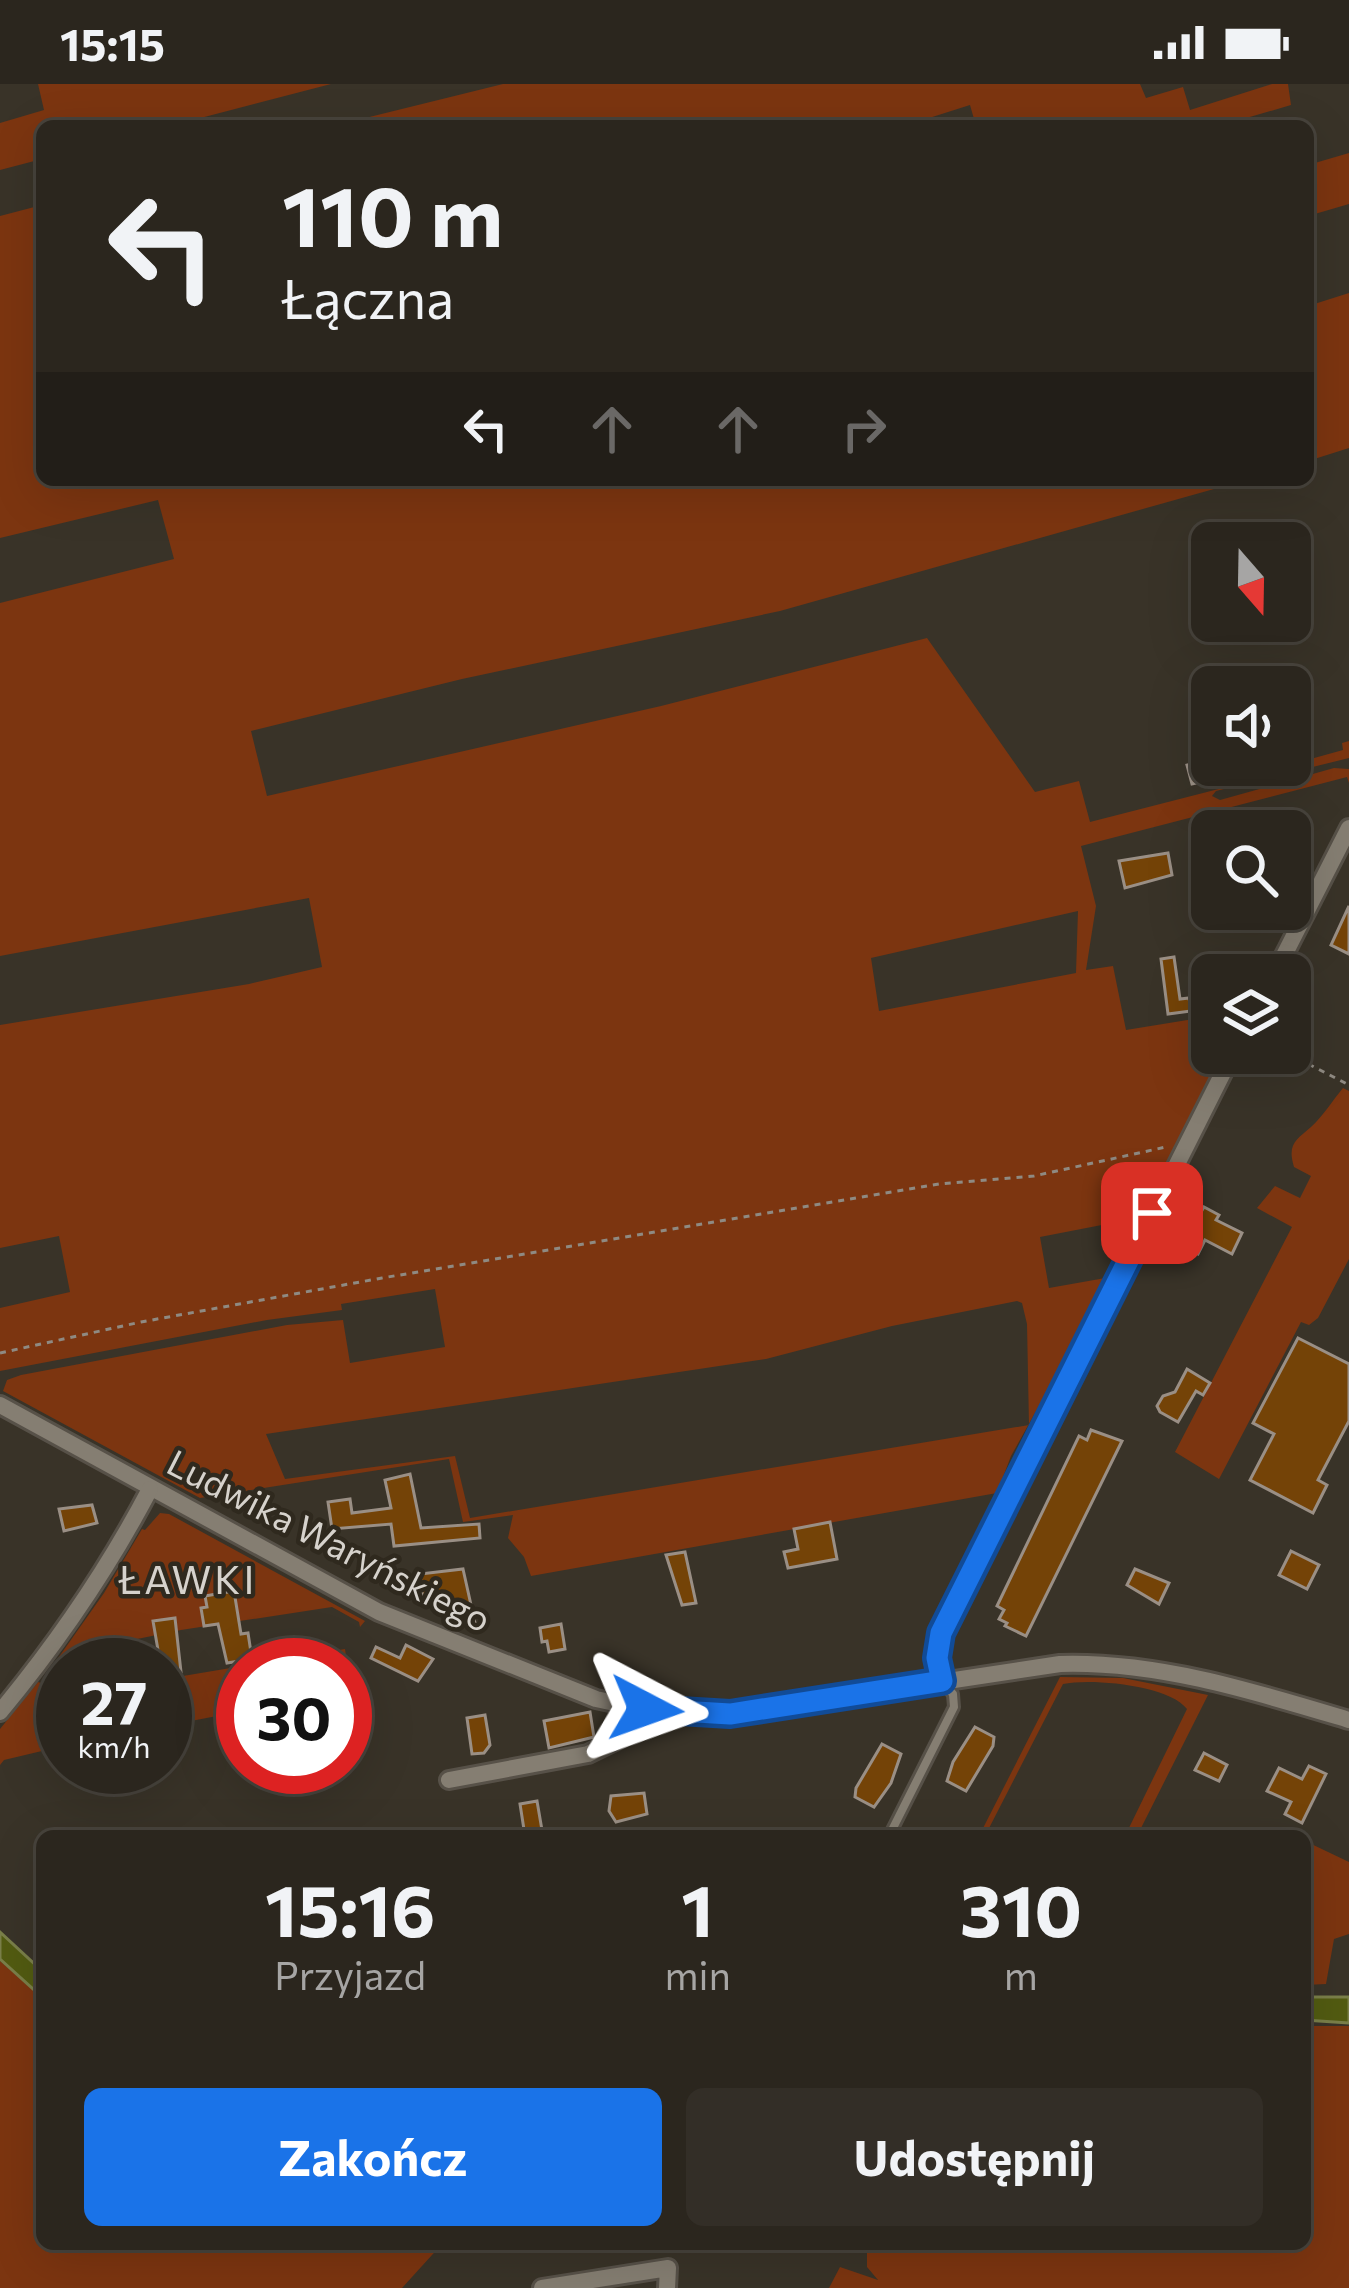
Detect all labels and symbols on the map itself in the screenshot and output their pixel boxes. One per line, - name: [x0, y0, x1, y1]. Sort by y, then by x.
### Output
- north arrow: [1191, 522, 1311, 642]
- pin: [1101, 1162, 1203, 1264]
- street label: Ludwika Waryńskiego: [161, 1439, 499, 1640]
- district label: ŁAWKI: [118, 1554, 257, 1602]
- speed limit sign: 30: [216, 1638, 372, 1794]
- position arrow: [583, 1646, 709, 1772]

